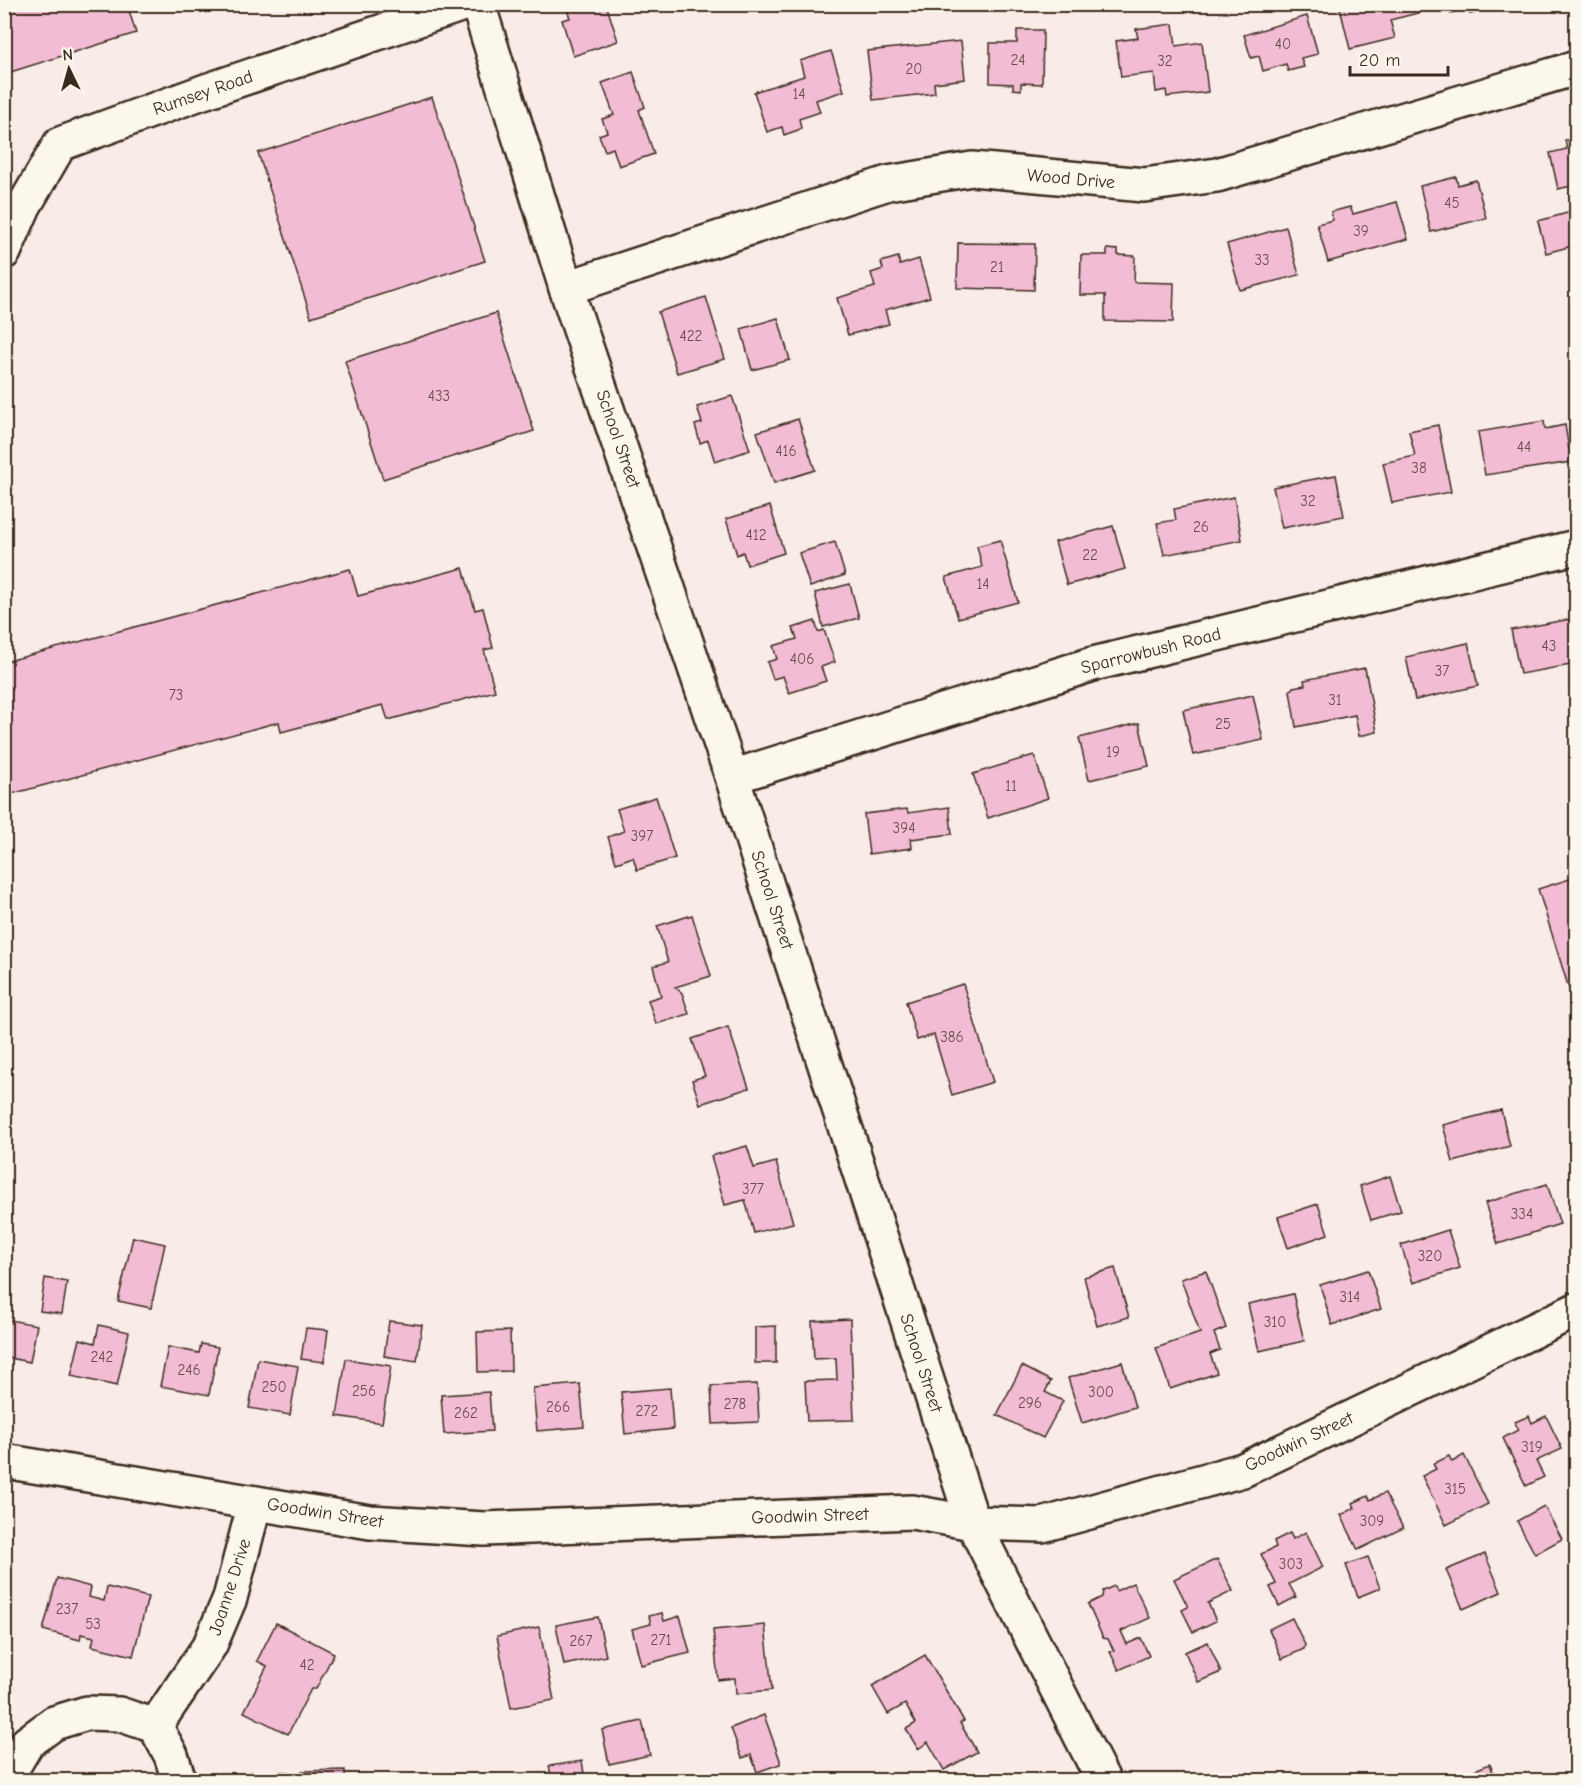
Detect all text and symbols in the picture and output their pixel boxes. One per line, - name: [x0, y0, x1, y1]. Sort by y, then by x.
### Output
- house number: 40: [1275, 35, 1291, 53]
- north arrow: [39, 39, 99, 99]
- scale bar: [1350, 39, 1448, 77]
- text: N: [62, 46, 74, 64]
- text: 20 m: [1359, 50, 1400, 71]
- house number: 24: [1010, 51, 1026, 69]
- house number: 32: [1157, 52, 1173, 70]
- house number: 20: [906, 60, 922, 78]
- street label: Rumsey Road: [150, 66, 256, 120]
- house number: 14: [792, 85, 806, 103]
- street label: Wood Drive: [1026, 165, 1116, 193]
- house number: 45: [1444, 194, 1460, 212]
- house number: 39: [1353, 222, 1369, 240]
- house number: 33: [1254, 251, 1270, 269]
- house number: 21: [990, 258, 1004, 276]
- house number: 422: [680, 327, 702, 345]
- house number: 433: [428, 387, 450, 405]
- street label: School Street: [591, 387, 645, 492]
- house number: 44: [1517, 438, 1531, 456]
- house number: 416: [775, 442, 797, 460]
- house number: 38: [1411, 459, 1427, 477]
- house number: 32: [1300, 492, 1316, 510]
- house number: 26: [1193, 518, 1209, 536]
- house number: 412: [745, 526, 767, 544]
- house number: 22: [1082, 546, 1098, 564]
- house number: 14: [976, 575, 990, 593]
- street label: Sparrowbush Road: [1079, 623, 1223, 679]
- house number: 43: [1542, 637, 1556, 655]
- house number: 406: [790, 650, 814, 668]
- house number: 37: [1435, 662, 1449, 680]
- house number: 73: [169, 686, 183, 704]
- house number: 31: [1328, 691, 1342, 709]
- house number: 25: [1215, 715, 1231, 733]
- house number: 19: [1106, 743, 1120, 761]
- house number: 11: [1005, 777, 1017, 795]
- house number: 394: [893, 819, 915, 837]
- house number: 397: [631, 827, 653, 845]
- street label: School Street: [746, 848, 798, 953]
- house number: 386: [940, 1028, 964, 1046]
- house number: 377: [742, 1180, 764, 1198]
- house number: 334: [1511, 1205, 1533, 1223]
- house number: 320: [1418, 1247, 1442, 1265]
- house number: 314: [1340, 1288, 1360, 1306]
- street label: School Street: [895, 1311, 947, 1416]
- house number: 310: [1264, 1313, 1286, 1331]
- house number: 242: [91, 1348, 113, 1366]
- house number: 246: [177, 1361, 201, 1379]
- house number: 250: [261, 1378, 287, 1396]
- house number: 256: [352, 1382, 376, 1400]
- house number: 300: [1088, 1383, 1114, 1401]
- house number: 296: [1018, 1394, 1042, 1412]
- house number: 278: [724, 1395, 746, 1413]
- house number: 266: [546, 1398, 570, 1416]
- house number: 272: [636, 1402, 658, 1420]
- house number: 262: [454, 1404, 478, 1422]
- street label: Goodwin Street: [1241, 1407, 1357, 1476]
- house number: 319: [1521, 1438, 1543, 1456]
- house number: 315: [1444, 1480, 1466, 1498]
- street label: Goodwin Street: [265, 1493, 385, 1533]
- street label: Goodwin Street: [751, 1503, 870, 1529]
- house number: 309: [1360, 1512, 1384, 1530]
- street label: Joanne Drive: [204, 1536, 256, 1638]
- house number: 303: [1279, 1555, 1303, 1573]
- house number: 237: [56, 1600, 78, 1618]
- house number: 53: [85, 1615, 101, 1633]
- house number: 271: [651, 1631, 671, 1649]
- house number: 267: [569, 1632, 593, 1650]
- house number: 42: [299, 1656, 315, 1674]

